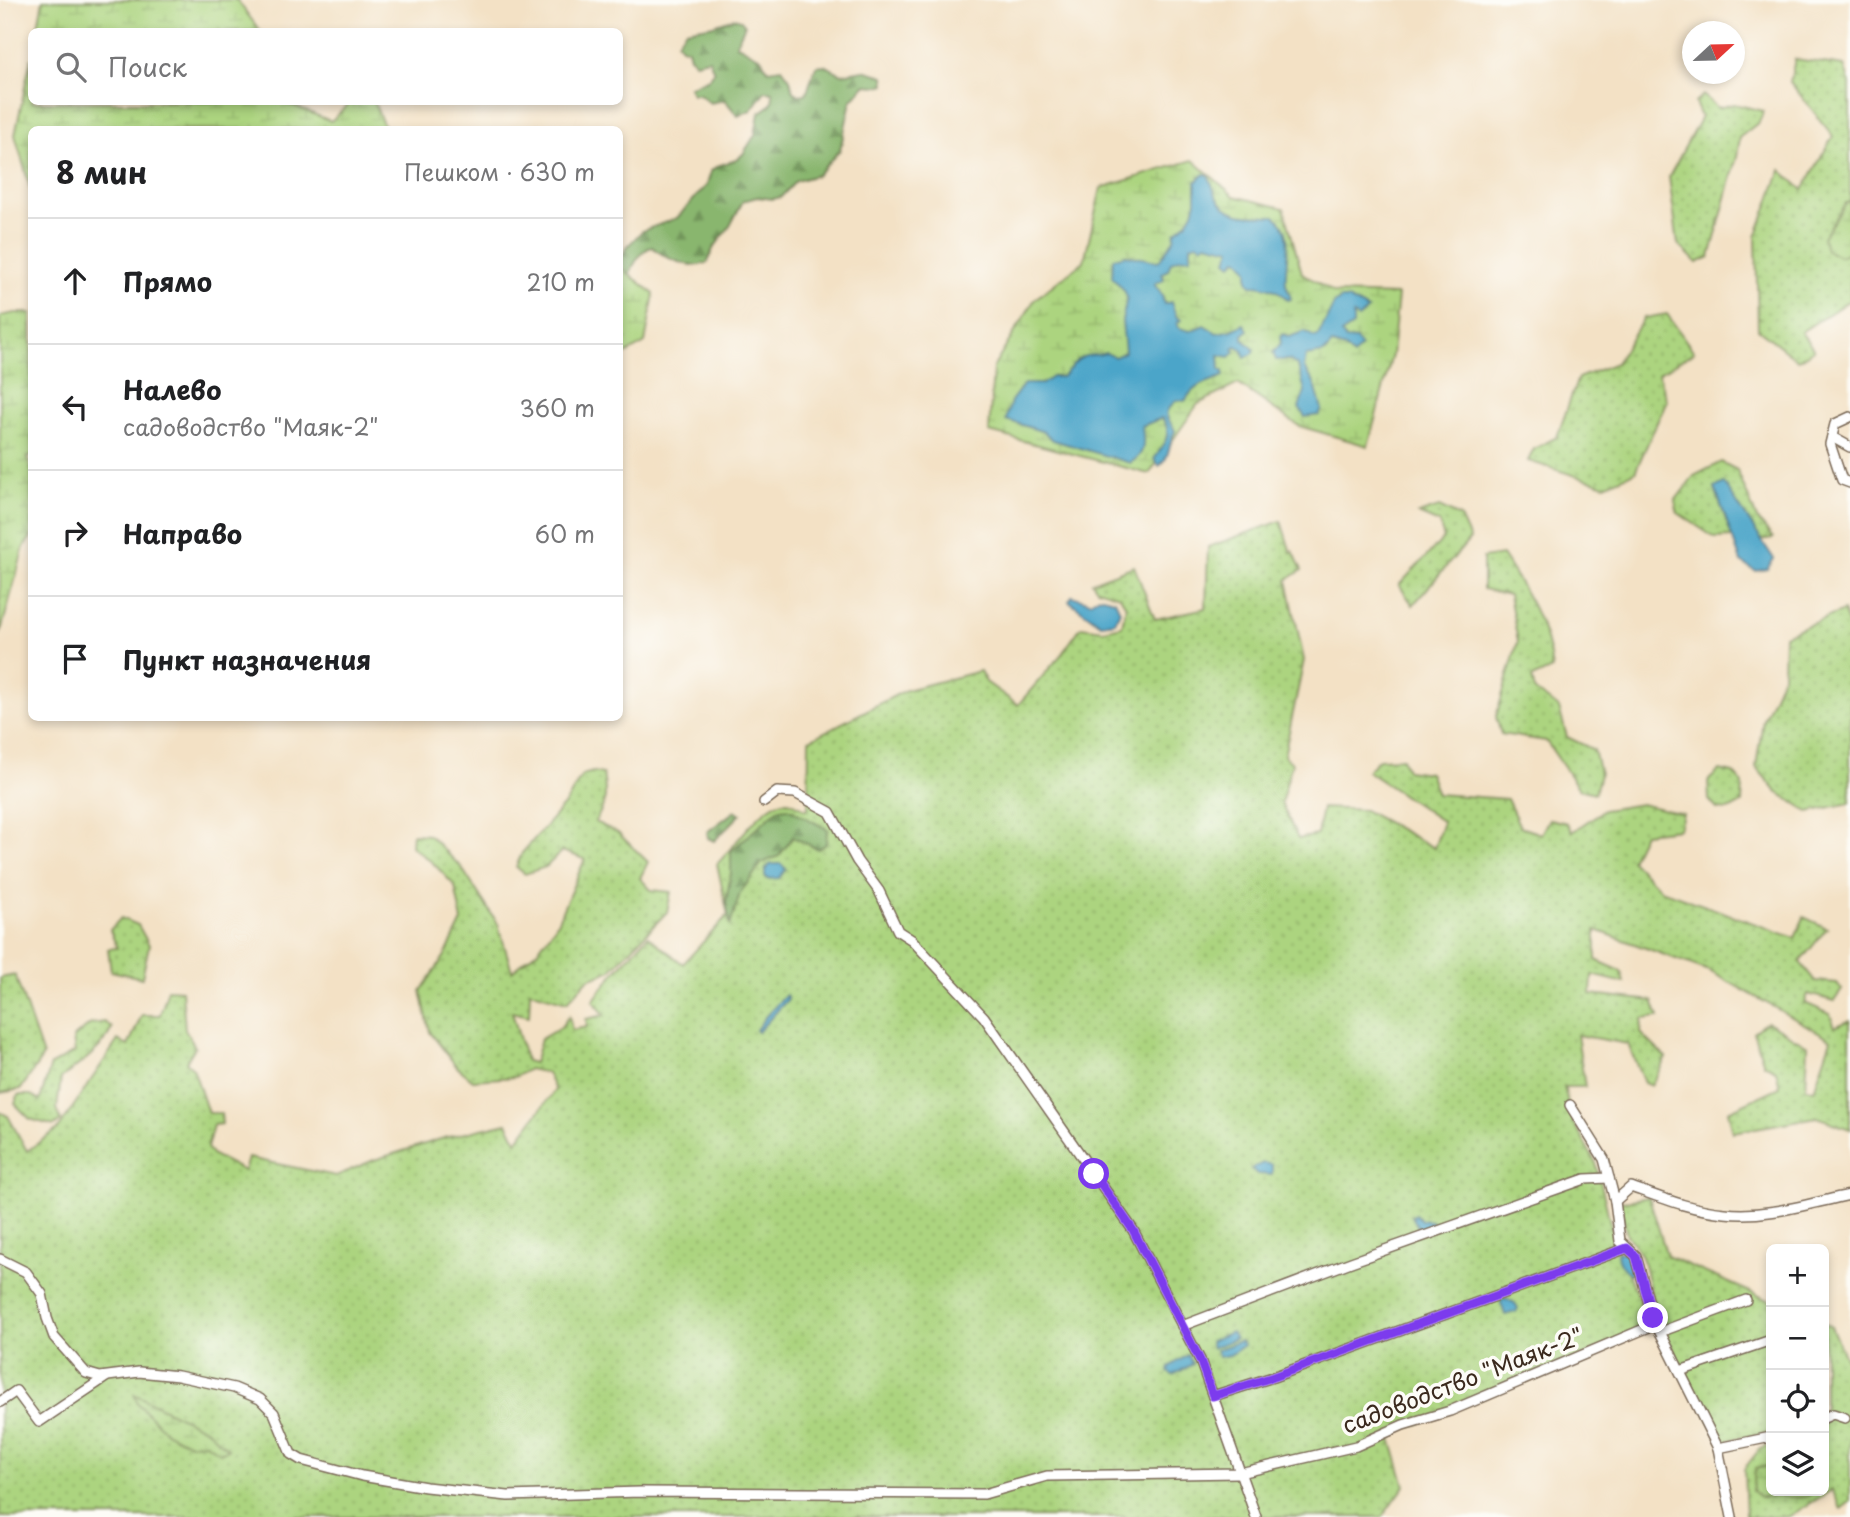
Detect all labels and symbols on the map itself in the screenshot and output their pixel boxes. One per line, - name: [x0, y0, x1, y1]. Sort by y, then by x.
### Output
- north arrow: [1682, 21, 1745, 84]
- route start: [1078, 1158, 1109, 1189]
- route end: [1637, 1302, 1668, 1333]
- street label: садоводство "Маяк-2": [1337, 1317, 1588, 1442]

